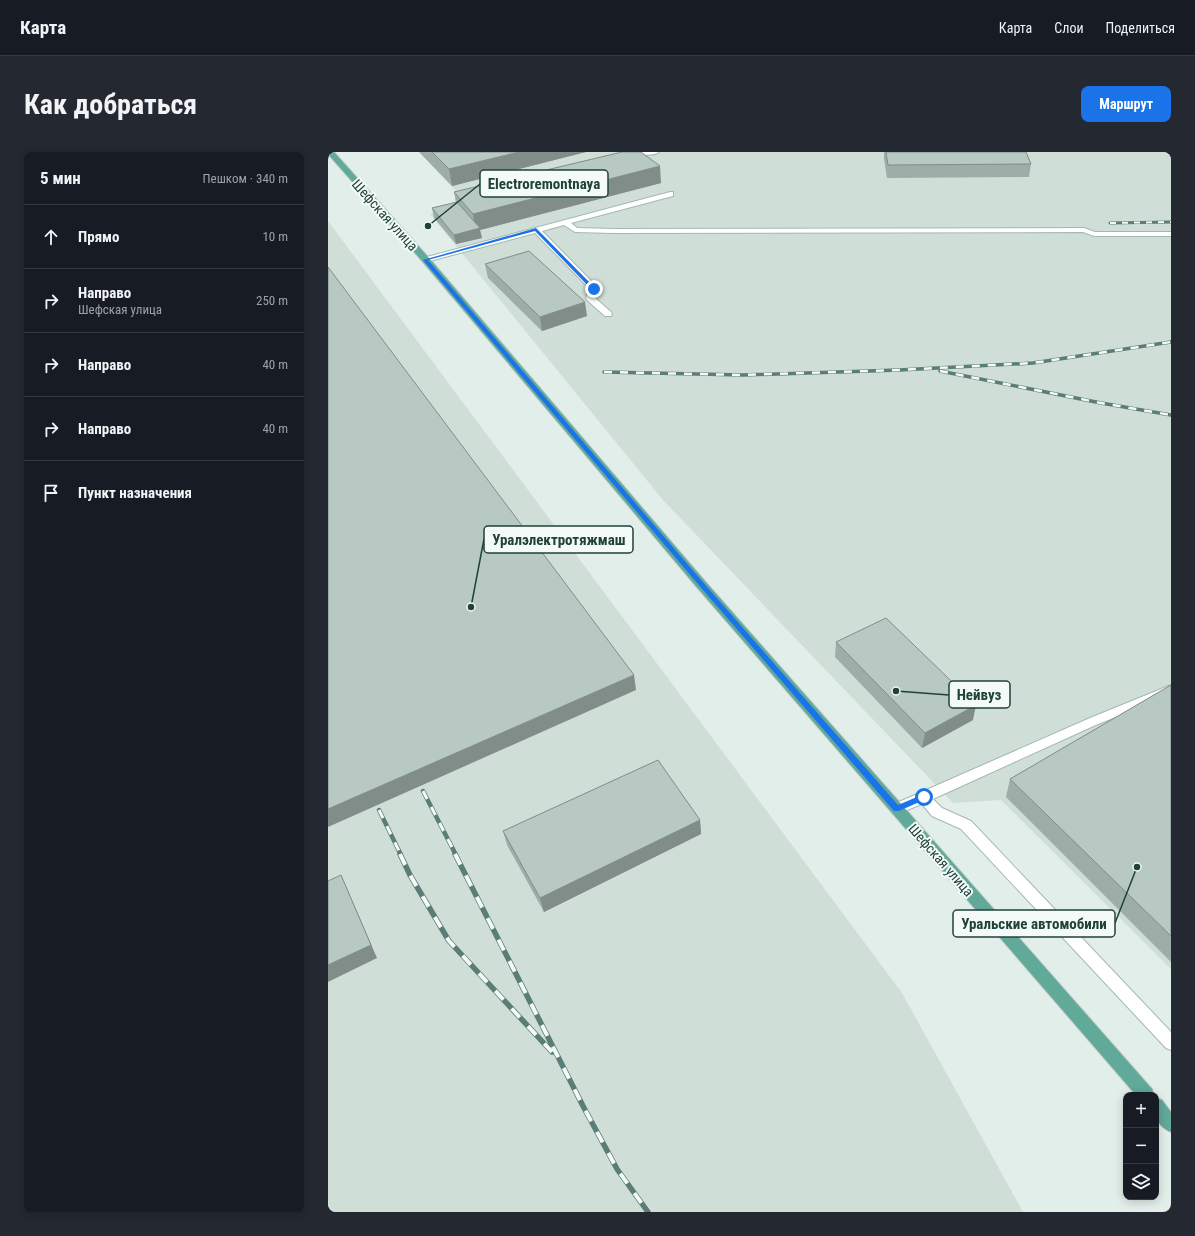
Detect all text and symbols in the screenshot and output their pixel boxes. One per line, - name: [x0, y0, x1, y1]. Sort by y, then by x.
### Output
- text: Карта: [20, 16, 66, 39]
- text: Карта: [999, 20, 1032, 36]
- text: Слои: [1054, 20, 1084, 36]
- text: Поделиться: [1106, 20, 1175, 36]
- button: Маршрут: [1081, 86, 1171, 122]
- text: Как добраться: [24, 88, 197, 121]
- text: 5 мин: [40, 168, 81, 188]
- callout: Electroremontnaya: [480, 170, 608, 197]
- text: Пешком · 340 m: [202, 171, 288, 186]
- text: Electroremontnaya: [488, 175, 600, 193]
- street label: Шефская улица: [349, 176, 421, 254]
- icon: ahead: [40, 226, 62, 248]
- text: Прямо: [78, 228, 119, 246]
- text: 10 m: [262, 229, 288, 244]
- route end: [585, 280, 603, 298]
- text: Направо: [78, 284, 131, 302]
- icon: right: [40, 290, 62, 312]
- text: 250 m: [256, 293, 288, 308]
- text: Шефская улица: [78, 302, 162, 317]
- icon: right: [40, 354, 62, 376]
- text: Направо: [78, 356, 131, 374]
- text: 40 m: [262, 357, 288, 372]
- icon: right: [40, 418, 62, 440]
- text: Направо: [78, 420, 131, 438]
- text: 40 m: [262, 421, 288, 436]
- icon: arrive: [40, 482, 62, 504]
- text: Пункт назначения: [78, 484, 192, 502]
- callout: Уралэлектротяжмаш: [484, 526, 633, 553]
- text: Уралэлектротяжмаш: [492, 531, 626, 549]
- callout: Нейвуз: [949, 681, 1010, 708]
- text: Нейвуз: [957, 686, 1002, 704]
- route start: [915, 788, 933, 806]
- street label: Шефская улица: [905, 821, 977, 899]
- callout: Уральские автомобили: [953, 910, 1115, 937]
- text: Уральские автомобили: [961, 915, 1107, 933]
- map controls: [1123, 1092, 1159, 1200]
- button: +: [1123, 1092, 1159, 1128]
- button: −: [1123, 1128, 1159, 1164]
- button: layers: [1123, 1164, 1159, 1200]

